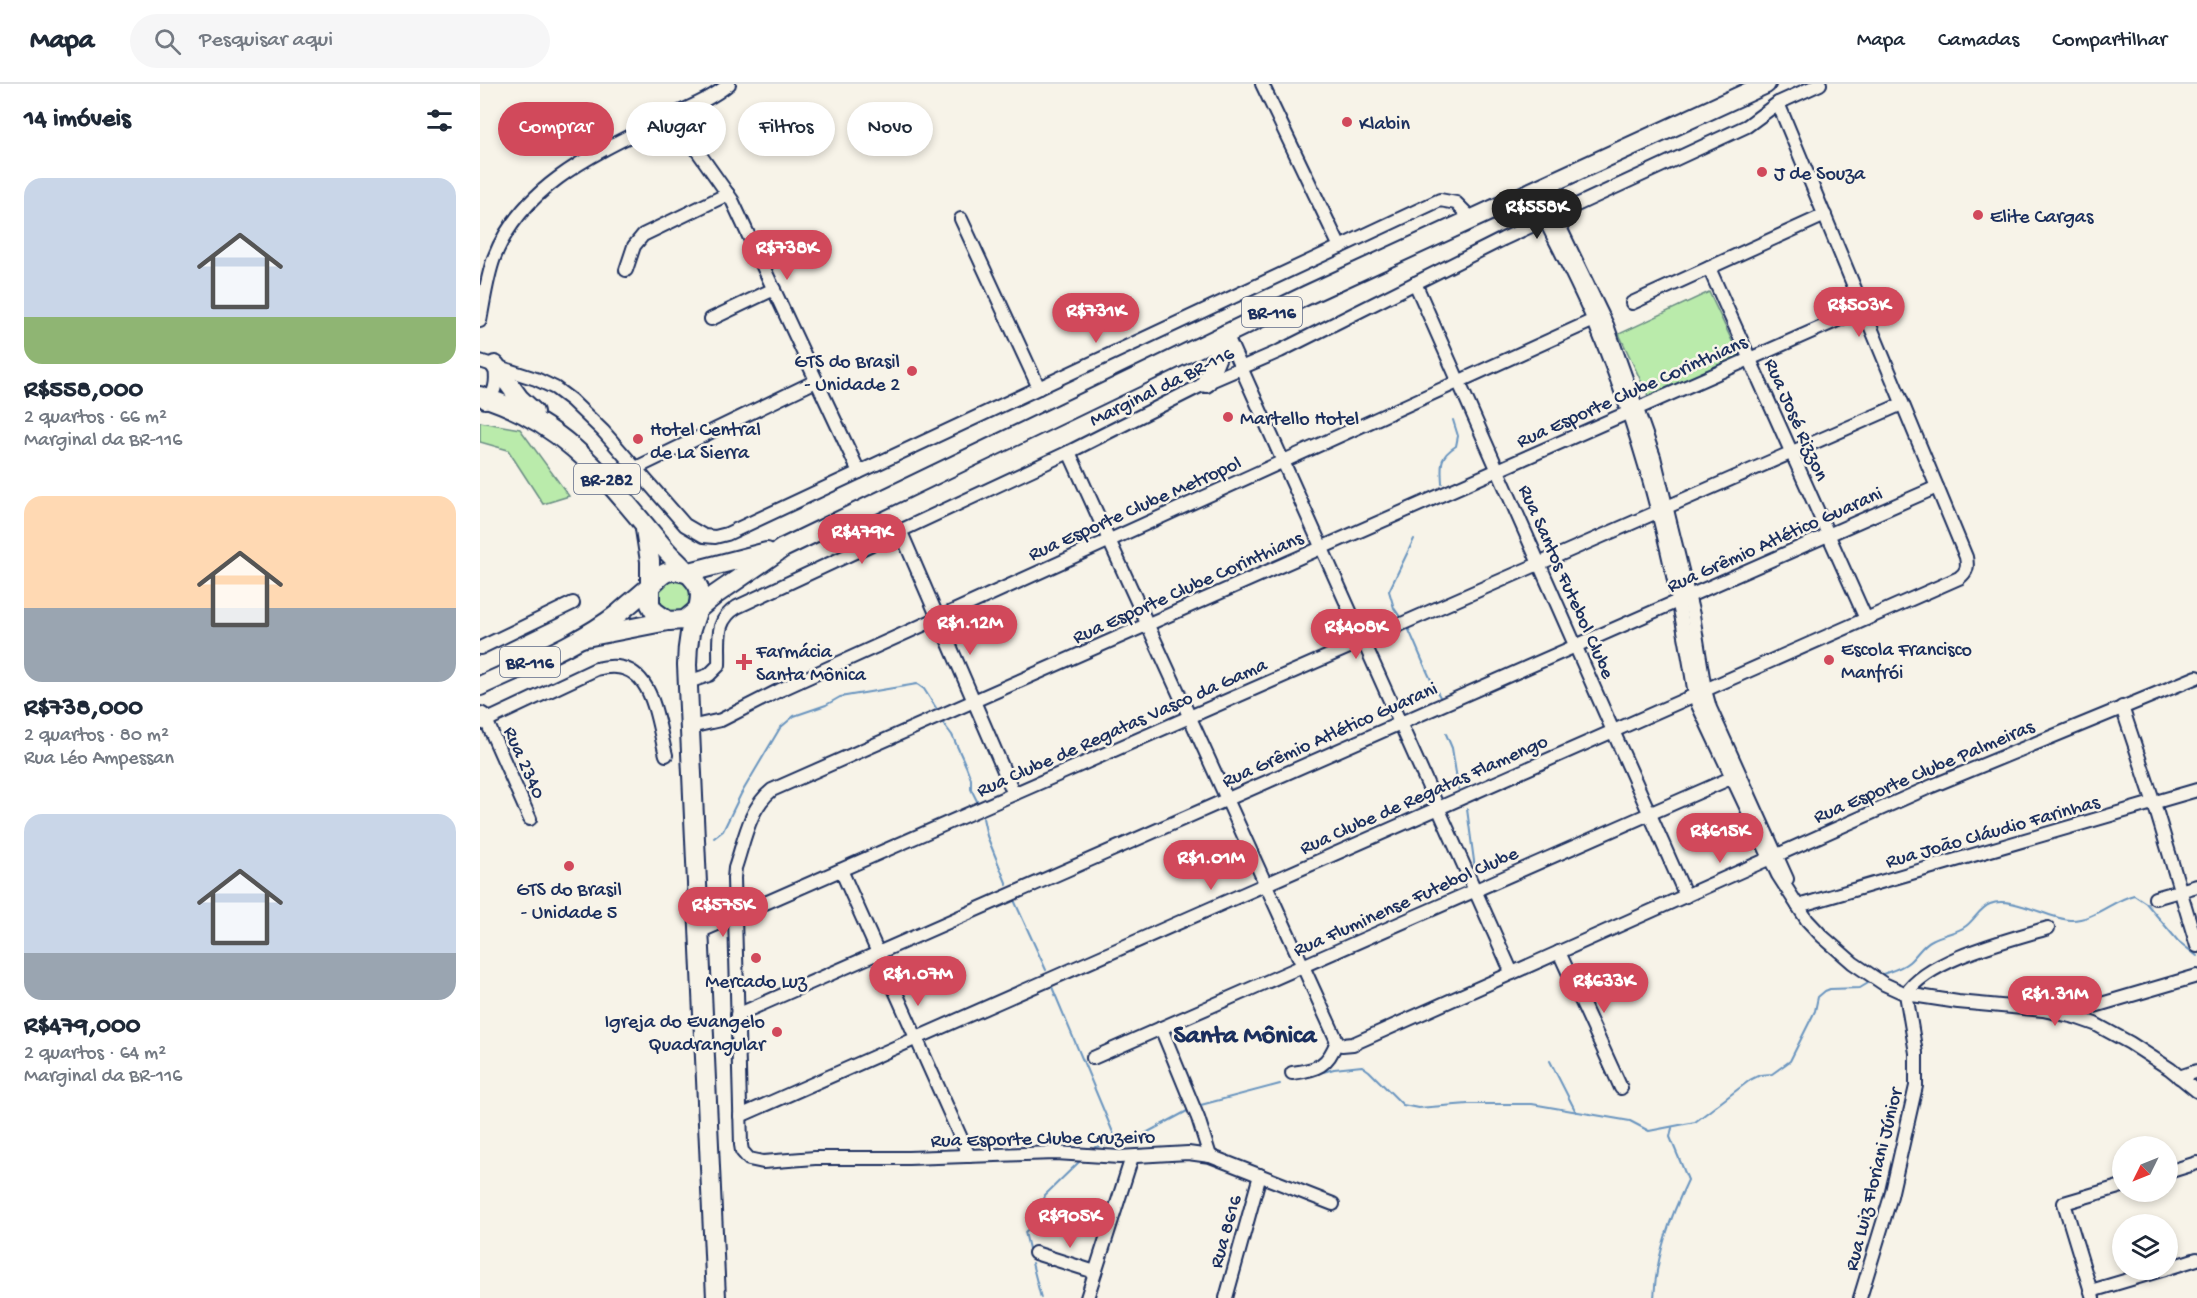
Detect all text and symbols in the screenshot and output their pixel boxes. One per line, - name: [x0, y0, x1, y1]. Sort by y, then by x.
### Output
- search box: [130, 14, 550, 68]
- text: Mapa: [30, 25, 94, 58]
- icon: search: [151, 25, 184, 58]
- text: Pesquisar aqui: [199, 28, 333, 54]
- text: Mapa: [1857, 29, 1905, 54]
- text: Camadas: [1938, 29, 2019, 54]
- text: Compartilhar: [2052, 29, 2167, 54]
- chip: Comprar: [498, 102, 614, 156]
- chip: Alugar: [626, 102, 726, 156]
- chip: Filtros: [738, 102, 835, 156]
- chip: Novo: [847, 102, 933, 156]
- icon: filters: [423, 104, 456, 137]
- text: 14 imóveis: [24, 105, 131, 136]
- place label: Klabin: [1359, 114, 1410, 137]
- marker: Klabin: [1340, 115, 1354, 129]
- place label: J de Souza: [1774, 164, 1866, 187]
- marker: J de Souza: [1755, 165, 1769, 179]
- pin: R$558K: [1488, 189, 1586, 240]
- text: R$558K: [1506, 197, 1568, 220]
- place label: Elite Cargas: [1990, 207, 2094, 230]
- marker: Elite Cargas: [1971, 208, 1985, 222]
- icon: home: [186, 217, 294, 325]
- pin: R$738K: [738, 230, 836, 281]
- text: R$738K: [756, 238, 818, 261]
- pin: R$503K: [1810, 287, 1908, 338]
- pin: R$731K: [1047, 293, 1145, 344]
- text: R$503K: [1828, 295, 1890, 318]
- road number: BR-116: [1242, 297, 1302, 327]
- text: R$731K: [1066, 301, 1126, 324]
- street label: Rua Esporte Clube Corinthians: [1514, 332, 1752, 454]
- street label: Marginal da BR-116: [1086, 343, 1240, 433]
- place label: GTS do Brasil - Unidade 2: [794, 352, 900, 398]
- street label: Rua José Rizzon: [1758, 356, 1832, 486]
- marker: GTS do Brasil - Unidade 2: [905, 364, 919, 378]
- text: R$558,000: [24, 376, 143, 407]
- text: 2 quartos · 66 m²: [24, 407, 167, 430]
- place label: Martello Hotel: [1240, 409, 1359, 432]
- marker: Martello Hotel: [1221, 410, 1235, 424]
- place label: Hotel Central de La Sierra: [650, 420, 761, 466]
- text: Marginal da BR-116: [24, 430, 182, 453]
- marker: Hotel Central de La Sierra: [631, 432, 645, 446]
- street label: Rua Esporte Clube Metropol: [1025, 453, 1246, 568]
- road number: BR-282: [574, 464, 640, 494]
- street label: Rua Santos Futebol Clube: [1512, 482, 1618, 684]
- street label: Rua Grêmio Atlético Guarani: [1664, 483, 1887, 599]
- pin: R$479K: [813, 514, 911, 565]
- text: R$479K: [832, 522, 892, 545]
- street label: Rua Esporte Clube Corinthians: [1070, 528, 1308, 650]
- icon: home: [186, 535, 294, 643]
- pin: R$1.12M: [915, 605, 1025, 656]
- pin: R$408K: [1307, 609, 1405, 660]
- text: R$1.12M: [937, 613, 1003, 636]
- text: R$408K: [1325, 617, 1387, 640]
- place label: Escola Francisco Manfrói: [1841, 640, 1972, 686]
- place label: Farmácia Santa Mônica: [755, 642, 867, 688]
- road number: BR-116: [500, 647, 560, 677]
- marker: Escola Francisco Manfrói: [1822, 653, 1836, 667]
- street label: Rua Clube de Regatas Vasco da Gama: [974, 654, 1272, 804]
- marker: Farmácia Santa Mônica: [737, 655, 751, 669]
- street label: Rua Grêmio Atlético Guarani: [1219, 678, 1442, 794]
- text: R$738,000: [24, 694, 143, 725]
- street label: Rua Esporte Clube Palmeiras: [1811, 716, 2039, 830]
- street label: Rua 2340: [497, 724, 549, 803]
- text: 2 quartos · 80 m²: [24, 725, 169, 748]
- street label: Rua Clube de Regatas Flamengo: [1297, 731, 1552, 861]
- text: Rua Léo Ampessan: [24, 748, 174, 771]
- street label: Rua João Cláudio Farinhas: [1883, 792, 2103, 875]
- pin: R$615K: [1671, 813, 1769, 864]
- text: R$615K: [1690, 821, 1750, 844]
- pin: R$1.01M: [1156, 840, 1266, 891]
- street label: Rua Fluminense Futebol Clube: [1290, 843, 1523, 963]
- text: R$1.01M: [1177, 848, 1245, 871]
- icon: home: [186, 853, 294, 961]
- marker: GTS do Brasil - Unidade 5: [562, 859, 576, 873]
- place label: GTS do Brasil - Unidade 5: [516, 880, 622, 926]
- pin: R$575K: [674, 887, 772, 938]
- text: R$575K: [692, 895, 754, 918]
- marker: Mercado Luz: [749, 951, 763, 965]
- pin: R$1.07M: [863, 956, 973, 1007]
- pin: R$633K: [1555, 963, 1653, 1014]
- text: R$1.07M: [883, 964, 953, 987]
- text: R$633K: [1573, 971, 1635, 994]
- place label: Mercado Luz: [705, 972, 808, 995]
- pin: R$1.31M: [2000, 976, 2110, 1027]
- text: R$1.31M: [2022, 984, 2088, 1007]
- text: R$479,000: [24, 1012, 141, 1043]
- place label: Igreja do Evangelo Quadrangular: [605, 1012, 767, 1058]
- district label: Santa Mônica: [1174, 1022, 1318, 1053]
- marker: Igreja do Evangelo Quadrangular: [770, 1025, 784, 1039]
- text: 2 quartos · 64 m²: [24, 1043, 166, 1066]
- text: Marginal da BR-116: [24, 1066, 182, 1089]
- street label: Rua Luiz Floriani Júnior: [1842, 1084, 1910, 1274]
- street label: Rua Esporte Clube Cruzeiro: [931, 1127, 1156, 1154]
- north arrow: [2112, 1136, 2178, 1202]
- map controls: [2112, 1136, 2178, 1280]
- street label: Rua 8616: [1206, 1192, 1249, 1271]
- pin: R$905K: [1021, 1198, 1119, 1249]
- text: R$905K: [1039, 1206, 1101, 1229]
- button: layers: [2112, 1214, 2178, 1280]

